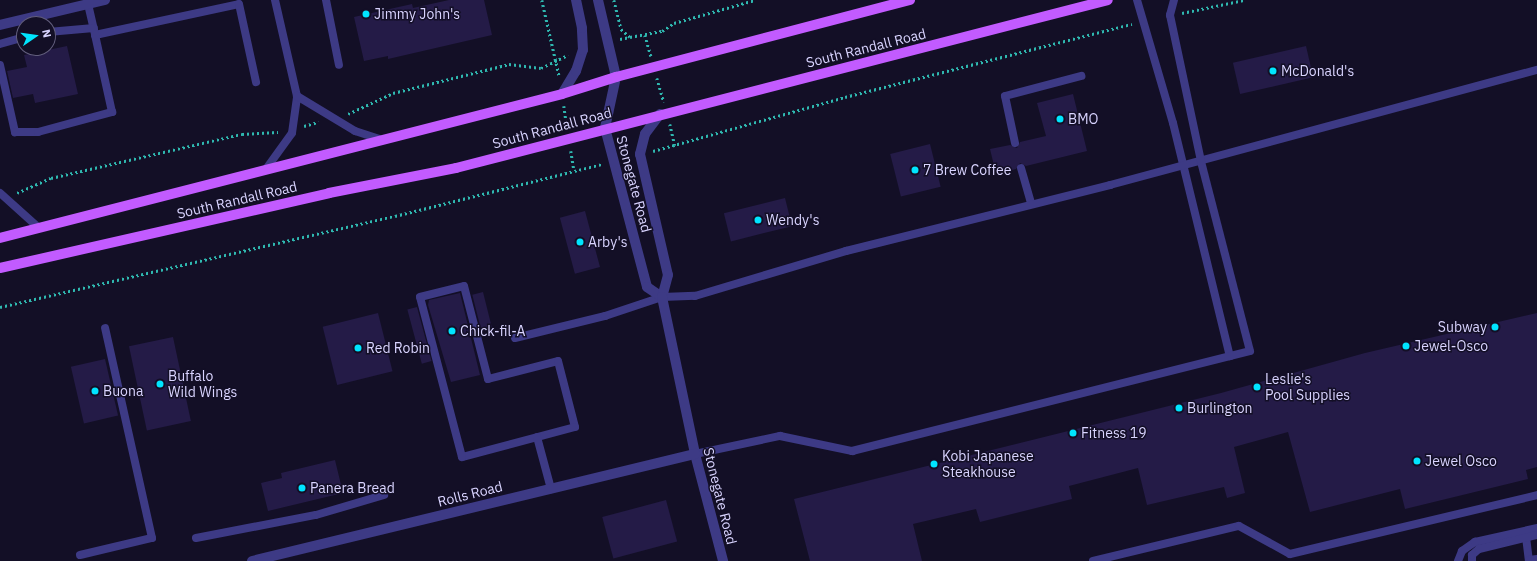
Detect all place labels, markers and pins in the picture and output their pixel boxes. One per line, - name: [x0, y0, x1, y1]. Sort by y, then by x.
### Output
- place label: Jimmy John's: [374, 6, 460, 22]
- marker: Jimmy John's: [361, 9, 371, 19]
- place label: McDonald's: [1281, 63, 1354, 79]
- marker: McDonald's: [1268, 66, 1278, 76]
- place label: BMO: [1068, 111, 1098, 127]
- marker: BMO: [1055, 114, 1065, 124]
- place label: 7 Brew Coffee: [923, 162, 1011, 178]
- marker: 7 Brew Coffee: [910, 165, 920, 175]
- place label: Wendy's: [766, 212, 819, 228]
- marker: Wendy's: [753, 215, 763, 225]
- place label: Arby's: [588, 234, 628, 250]
- marker: Arby's: [575, 237, 585, 247]
- place label: Subway: [1438, 319, 1487, 335]
- marker: Subway: [1490, 322, 1500, 332]
- place label: Chick-fil-A: [460, 323, 525, 339]
- marker: Chick-fil-A: [447, 326, 457, 336]
- place label: Jewel-Osco: [1414, 338, 1488, 354]
- place label: Red Robin: [366, 340, 430, 356]
- marker: Jewel-Osco: [1401, 341, 1411, 351]
- marker: Red Robin: [353, 343, 363, 353]
- place label: Buffalo Wild Wings: [168, 368, 237, 400]
- place label: Leslie's Pool Supplies: [1265, 371, 1350, 404]
- marker: Buffalo Wild Wings: [155, 379, 165, 389]
- marker: Leslie's Pool Supplies: [1252, 382, 1262, 392]
- place label: Buona: [103, 383, 143, 399]
- marker: Buona: [90, 386, 100, 396]
- place label: Burlington: [1187, 400, 1253, 416]
- marker: Burlington: [1174, 403, 1184, 413]
- place label: Fitness 19: [1081, 425, 1147, 441]
- marker: Fitness 19: [1068, 428, 1078, 438]
- place label: Kobi Japanese Steakhouse: [942, 448, 1034, 480]
- place label: Jewel Osco: [1425, 453, 1497, 469]
- marker: Jewel Osco: [1412, 456, 1422, 466]
- marker: Kobi Japanese Steakhouse: [929, 459, 939, 469]
- place label: Panera Bread: [310, 480, 395, 496]
- marker: Panera Bread: [297, 483, 307, 493]

